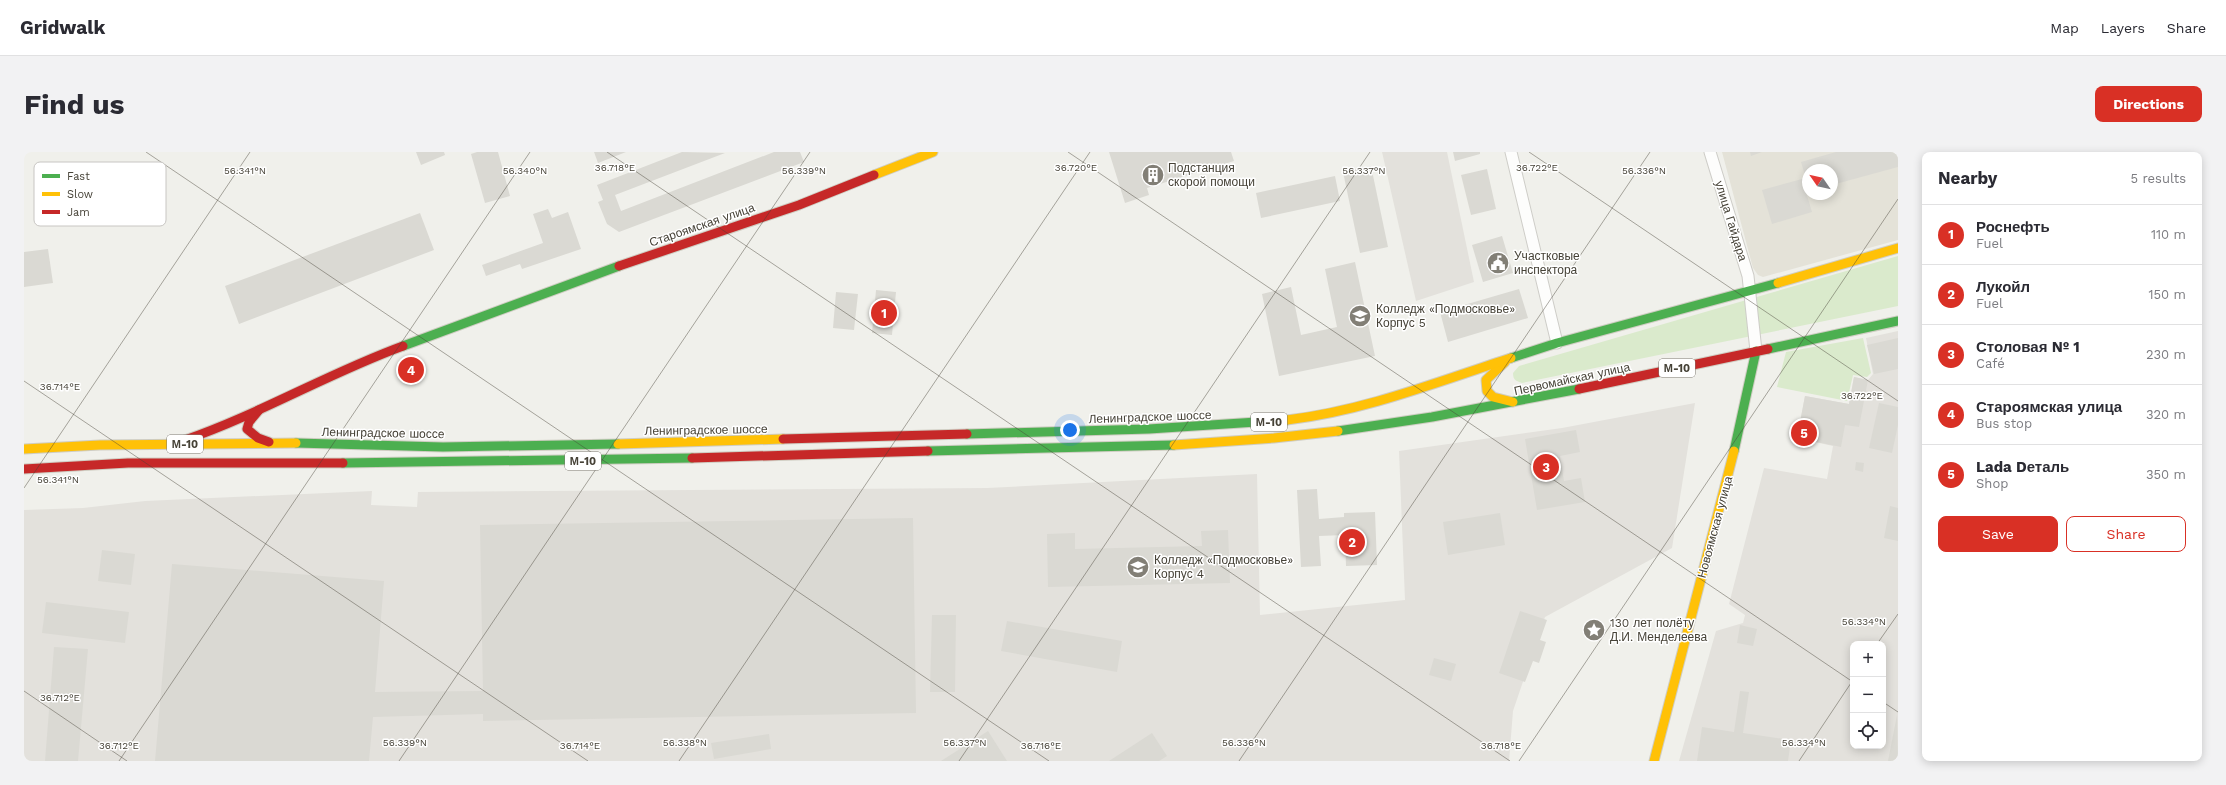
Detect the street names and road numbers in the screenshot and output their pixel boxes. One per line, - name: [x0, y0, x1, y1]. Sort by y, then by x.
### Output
- street label: улица Гайдара: [1712, 179, 1750, 263]
- street label: Староямская улица: [647, 200, 757, 250]
- road number: М-10: [1659, 359, 1695, 377]
- street label: Первомайская улица: [1513, 360, 1632, 398]
- street label: Ленинградское шоссе: [1088, 408, 1212, 426]
- road number: М-10: [1251, 413, 1287, 431]
- street label: Ленинградское шоссе: [644, 422, 768, 438]
- street label: Ленинградское шоссе: [321, 425, 445, 441]
- road number: М-10: [167, 435, 203, 453]
- road number: М-10: [565, 452, 601, 470]
- street label: Новоямская улица: [1695, 474, 1735, 579]

